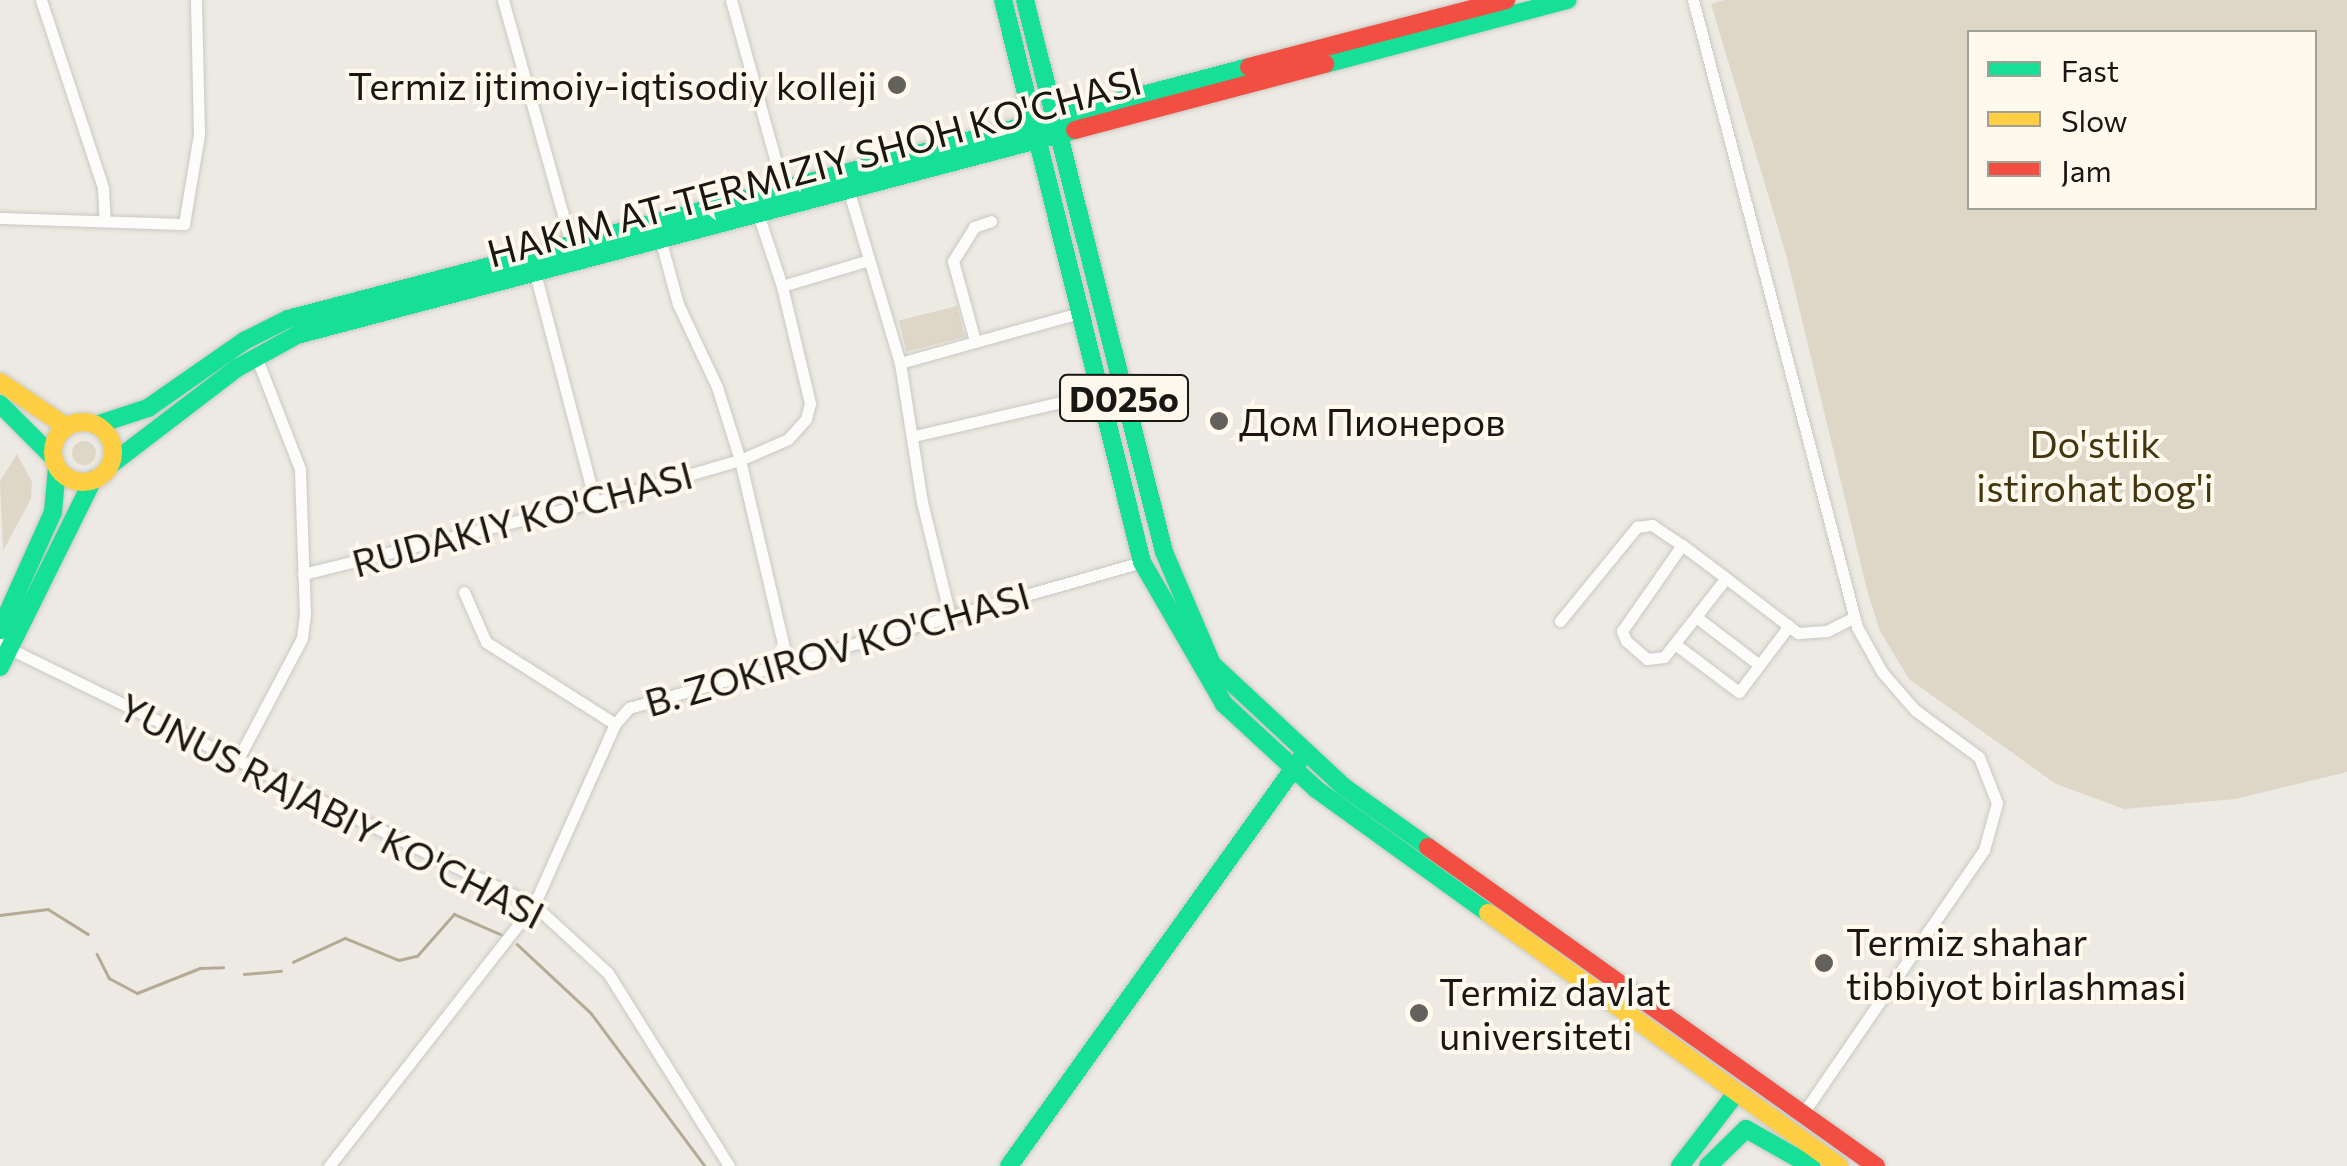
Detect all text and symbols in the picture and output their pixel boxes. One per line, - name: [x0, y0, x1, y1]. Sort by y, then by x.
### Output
- legend: [1967, 30, 2317, 210]
- text: Fast: [2061, 51, 2119, 88]
- street label: HAKIM AT-TERMIZIY SHOH KO'CHASI: [482, 57, 1146, 275]
- place label: Termiz ijtimoiy-iqtisodiy kolleji: [348, 62, 877, 108]
- marker: Termiz ijtimoiy-iqtisodiy kolleji: [886, 74, 908, 96]
- text: Slow: [2061, 101, 2128, 138]
- text: Jam: [2061, 151, 2112, 188]
- road number: D025o: [1059, 368, 1189, 428]
- place label: Дом Пионеров: [1239, 398, 1505, 444]
- marker: Дом Пионеров: [1208, 410, 1230, 432]
- park label: Do'stlik istirohat bog'i: [1976, 420, 2214, 509]
- street label: RUDAKIY KO'CHASI: [347, 451, 697, 585]
- street label: B. ZOKIROV KO'CHASI: [639, 571, 1035, 725]
- street label: YUNUS RAJABIY KO'CHASI: [112, 683, 552, 937]
- place label: Termiz shahar tibbiyot birlashmasi: [1846, 918, 2186, 1008]
- marker: Termiz shahar tibbiyot birlashmasi: [1811, 950, 1837, 976]
- place label: Termiz davlat universiteti: [1439, 968, 1671, 1058]
- marker: Termiz davlat universiteti: [1408, 1002, 1430, 1024]

